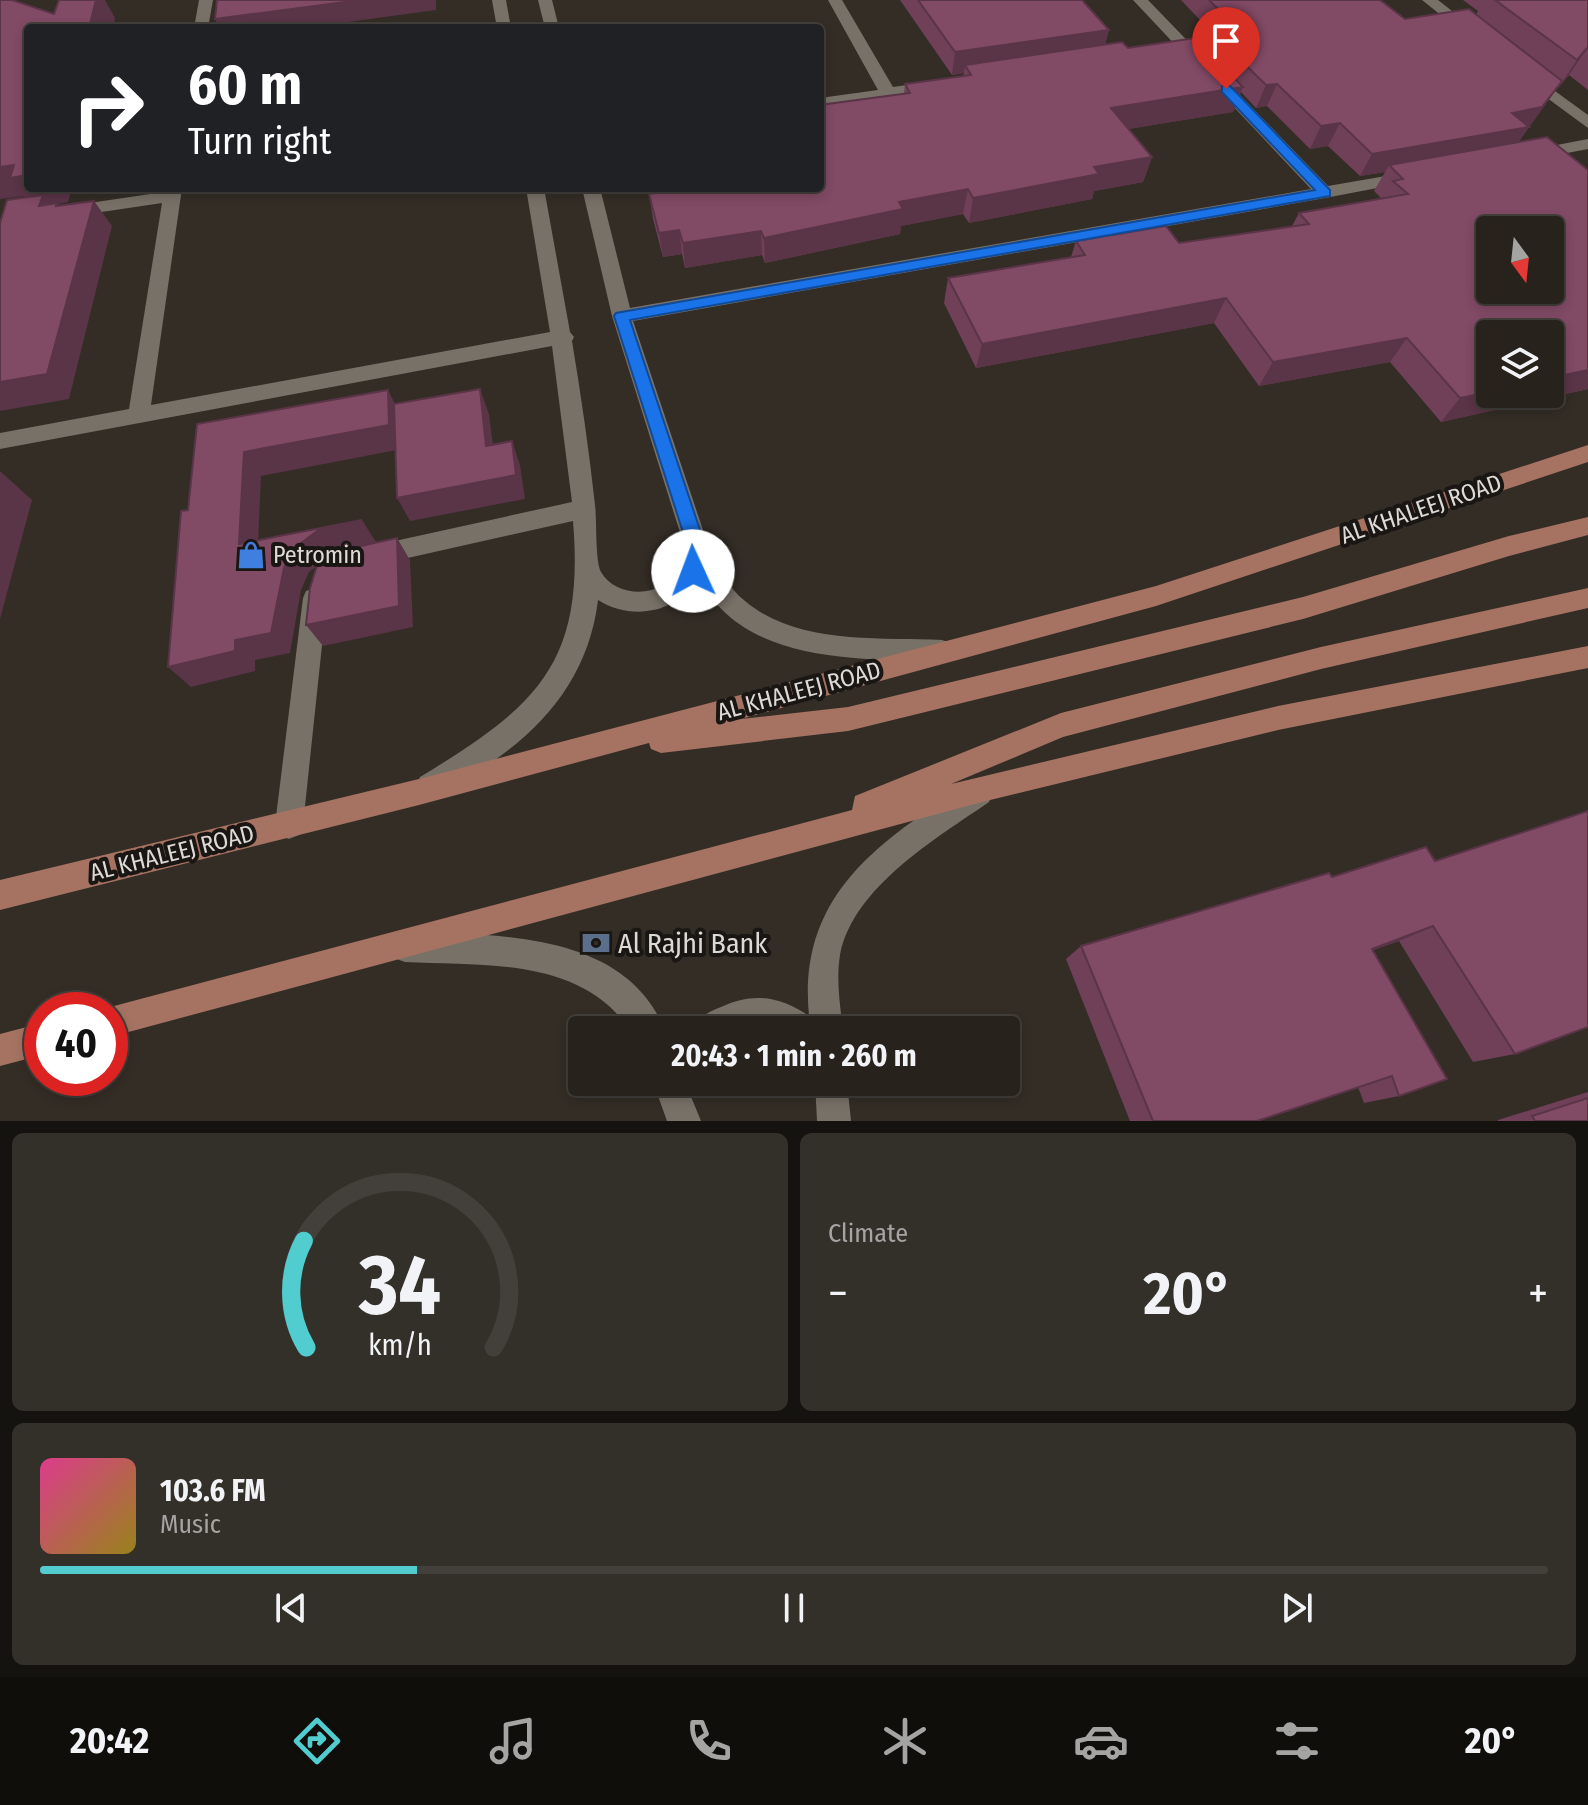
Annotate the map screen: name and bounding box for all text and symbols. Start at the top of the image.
pin [1192,7,1260,89]
icon: arrive [1204,19,1248,63]
text: 60 m [188,52,302,119]
icon: right [56,56,160,160]
text: Turn right [188,120,331,164]
north arrow [1476,216,1564,304]
map controls [1476,216,1564,408]
button: layers [1476,320,1564,408]
street label: AL KHALEEJ ROAD [1337,468,1505,550]
position arrow [651,529,735,613]
shop icon: Petromin [236,540,266,570]
place label: Petromin [273,541,362,569]
street label: AL KHALEEJ ROAD [714,656,884,726]
street label: AL KHALEEJ ROAD [87,819,257,887]
place label: Al Rajhi Bank [618,927,768,960]
bank icon: Al Rajhi Bank [581,928,611,958]
speed limit sign: 40 [24,992,128,1096]
text: 20:43 · 1 min · 260 m [671,1038,917,1074]
text: Climate [828,1218,908,1249]
text: 34 [358,1236,441,1336]
text: 20° [1144,1258,1232,1330]
text: − [828,1267,848,1320]
text: + [1528,1267,1548,1320]
text: km/h [368,1328,432,1363]
text: 103.6 FM [160,1473,266,1509]
text: Music [160,1509,221,1540]
icon: previous [269,1586,313,1630]
icon: pause [772,1586,816,1630]
icon: next [1275,1586,1319,1630]
icon: directions [289,1713,345,1769]
icon: music [485,1713,541,1769]
icon: phone [681,1713,737,1769]
icon: climate [877,1713,933,1769]
icon: car [1073,1713,1129,1769]
icon: filters [1269,1713,1325,1769]
text: 20:42 [70,1719,149,1763]
text: 20° [1465,1719,1518,1763]

